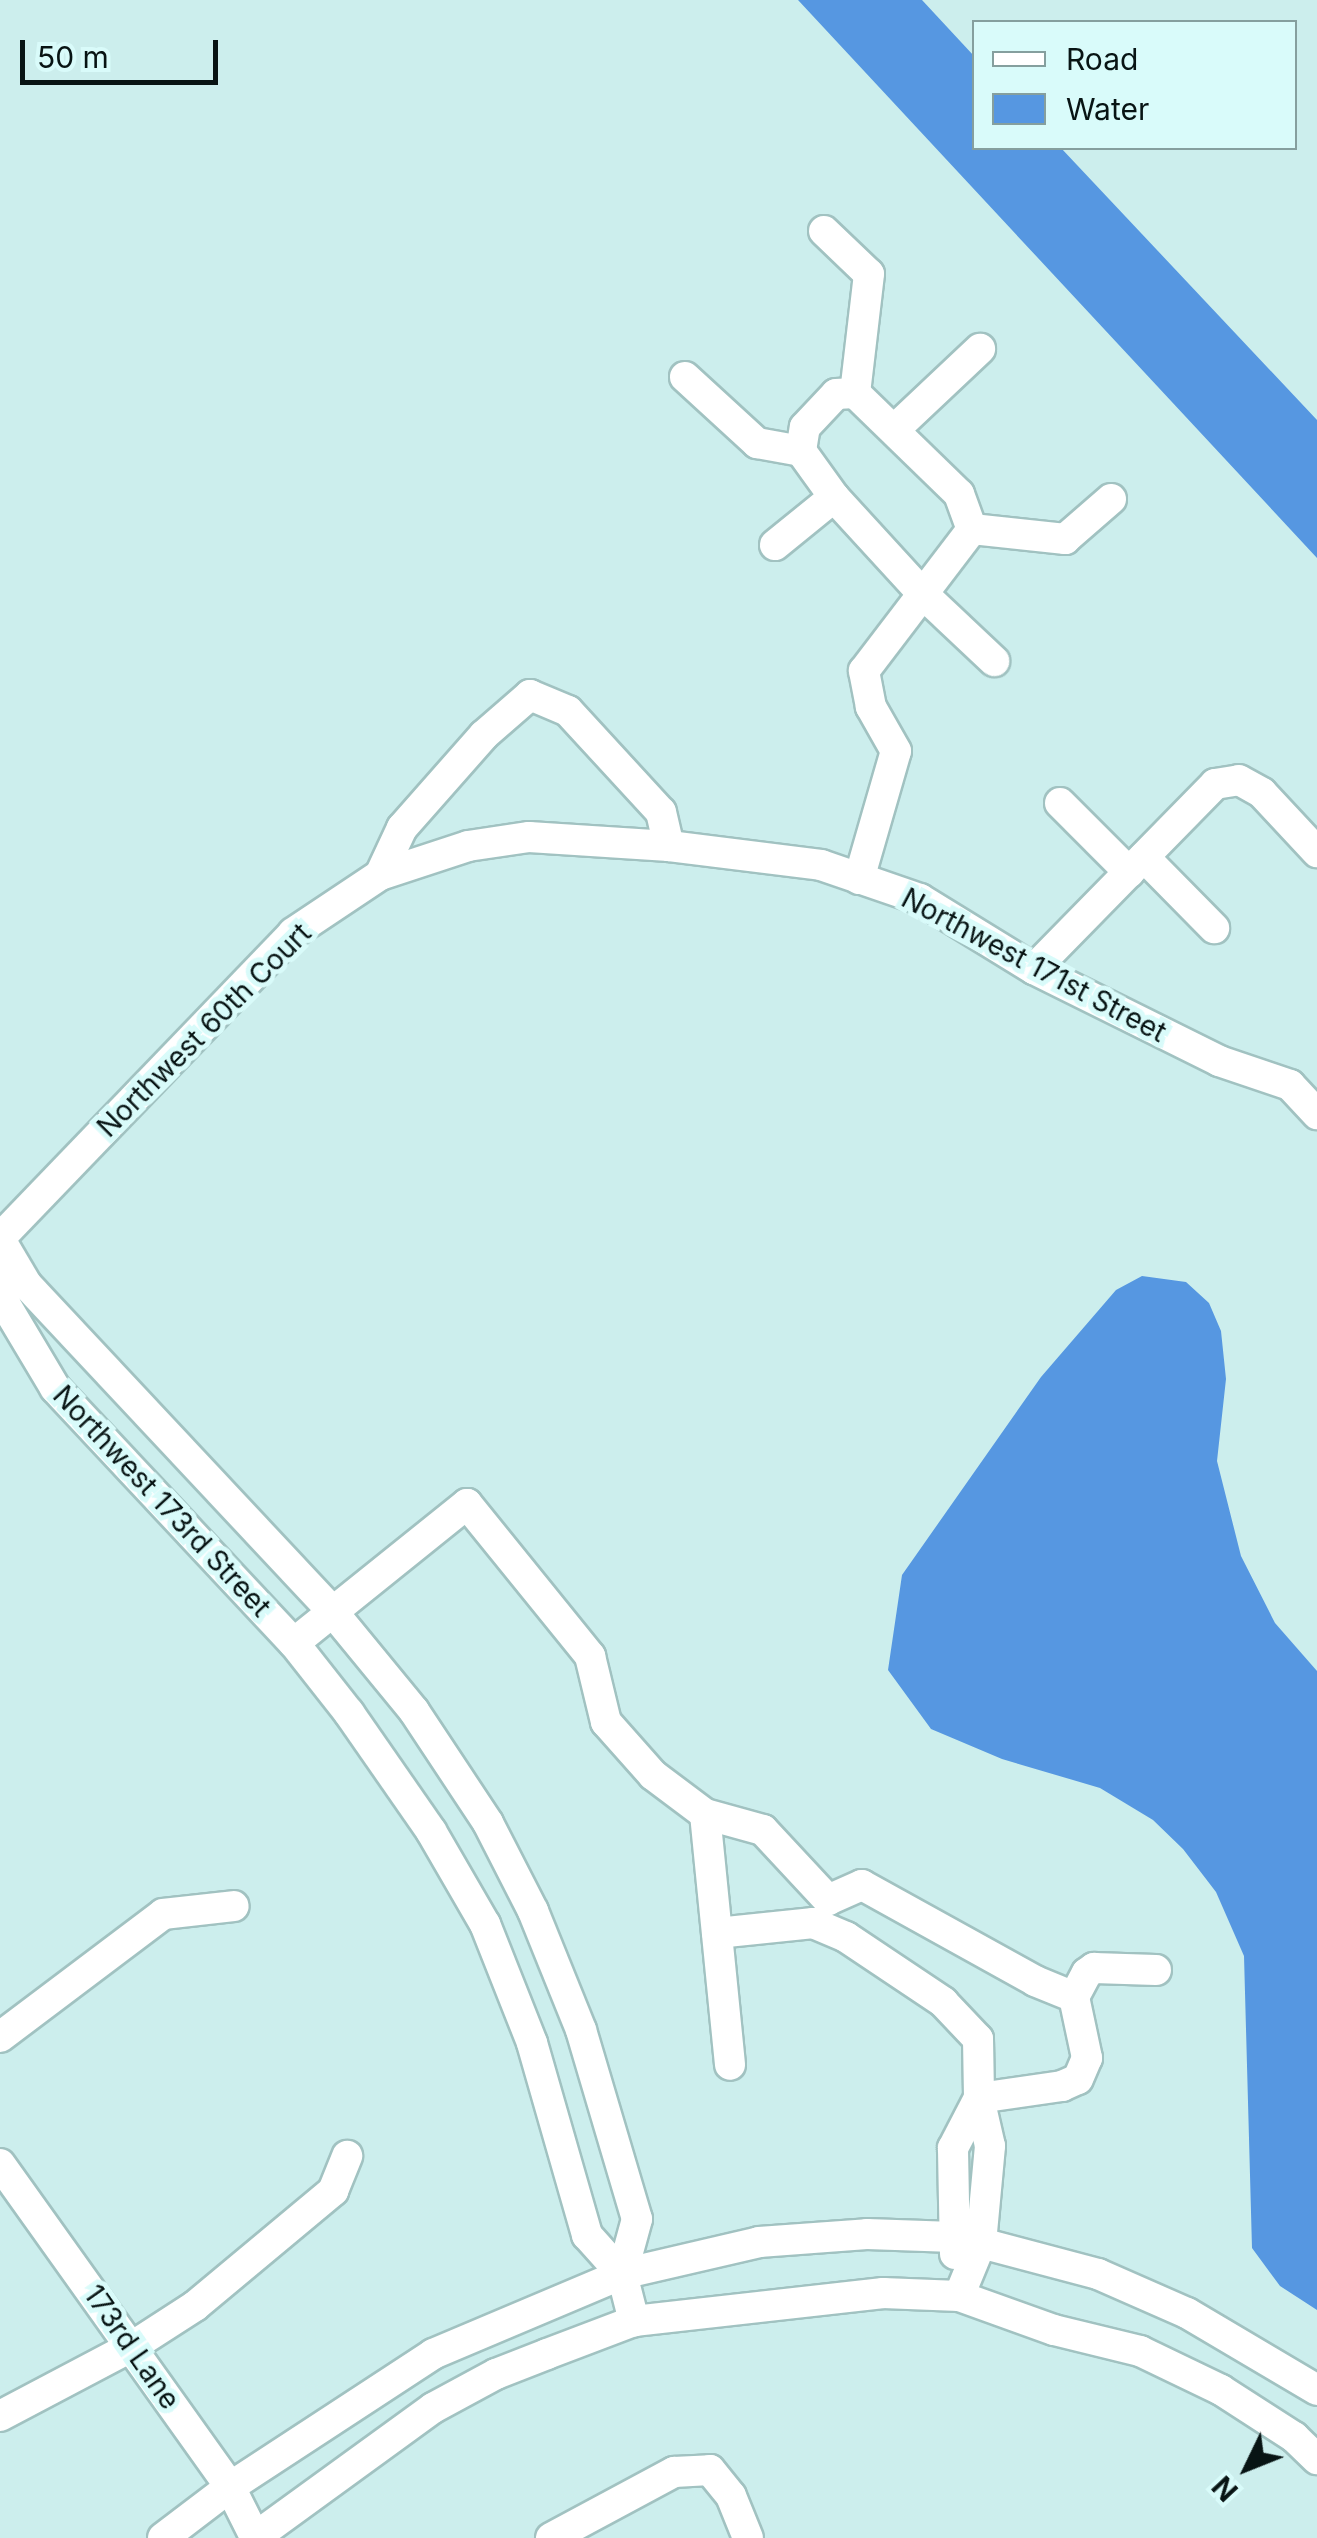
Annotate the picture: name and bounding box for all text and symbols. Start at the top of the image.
scale bar [25,20,222,82]
legend [972,20,1297,150]
text: 50 m [37,39,109,75]
text: Road [1066,41,1138,77]
text: Water [1066,91,1149,127]
street label: Northwest 171st Street [896,881,1172,1049]
street label: Northwest 60th Court [90,916,318,1144]
street label: Northwest 173rd Street [46,1379,278,1623]
street label: 173rd Lane [77,2279,187,2415]
north arrow [1197,2418,1297,2518]
text: N [1205,2469,1245,2508]

